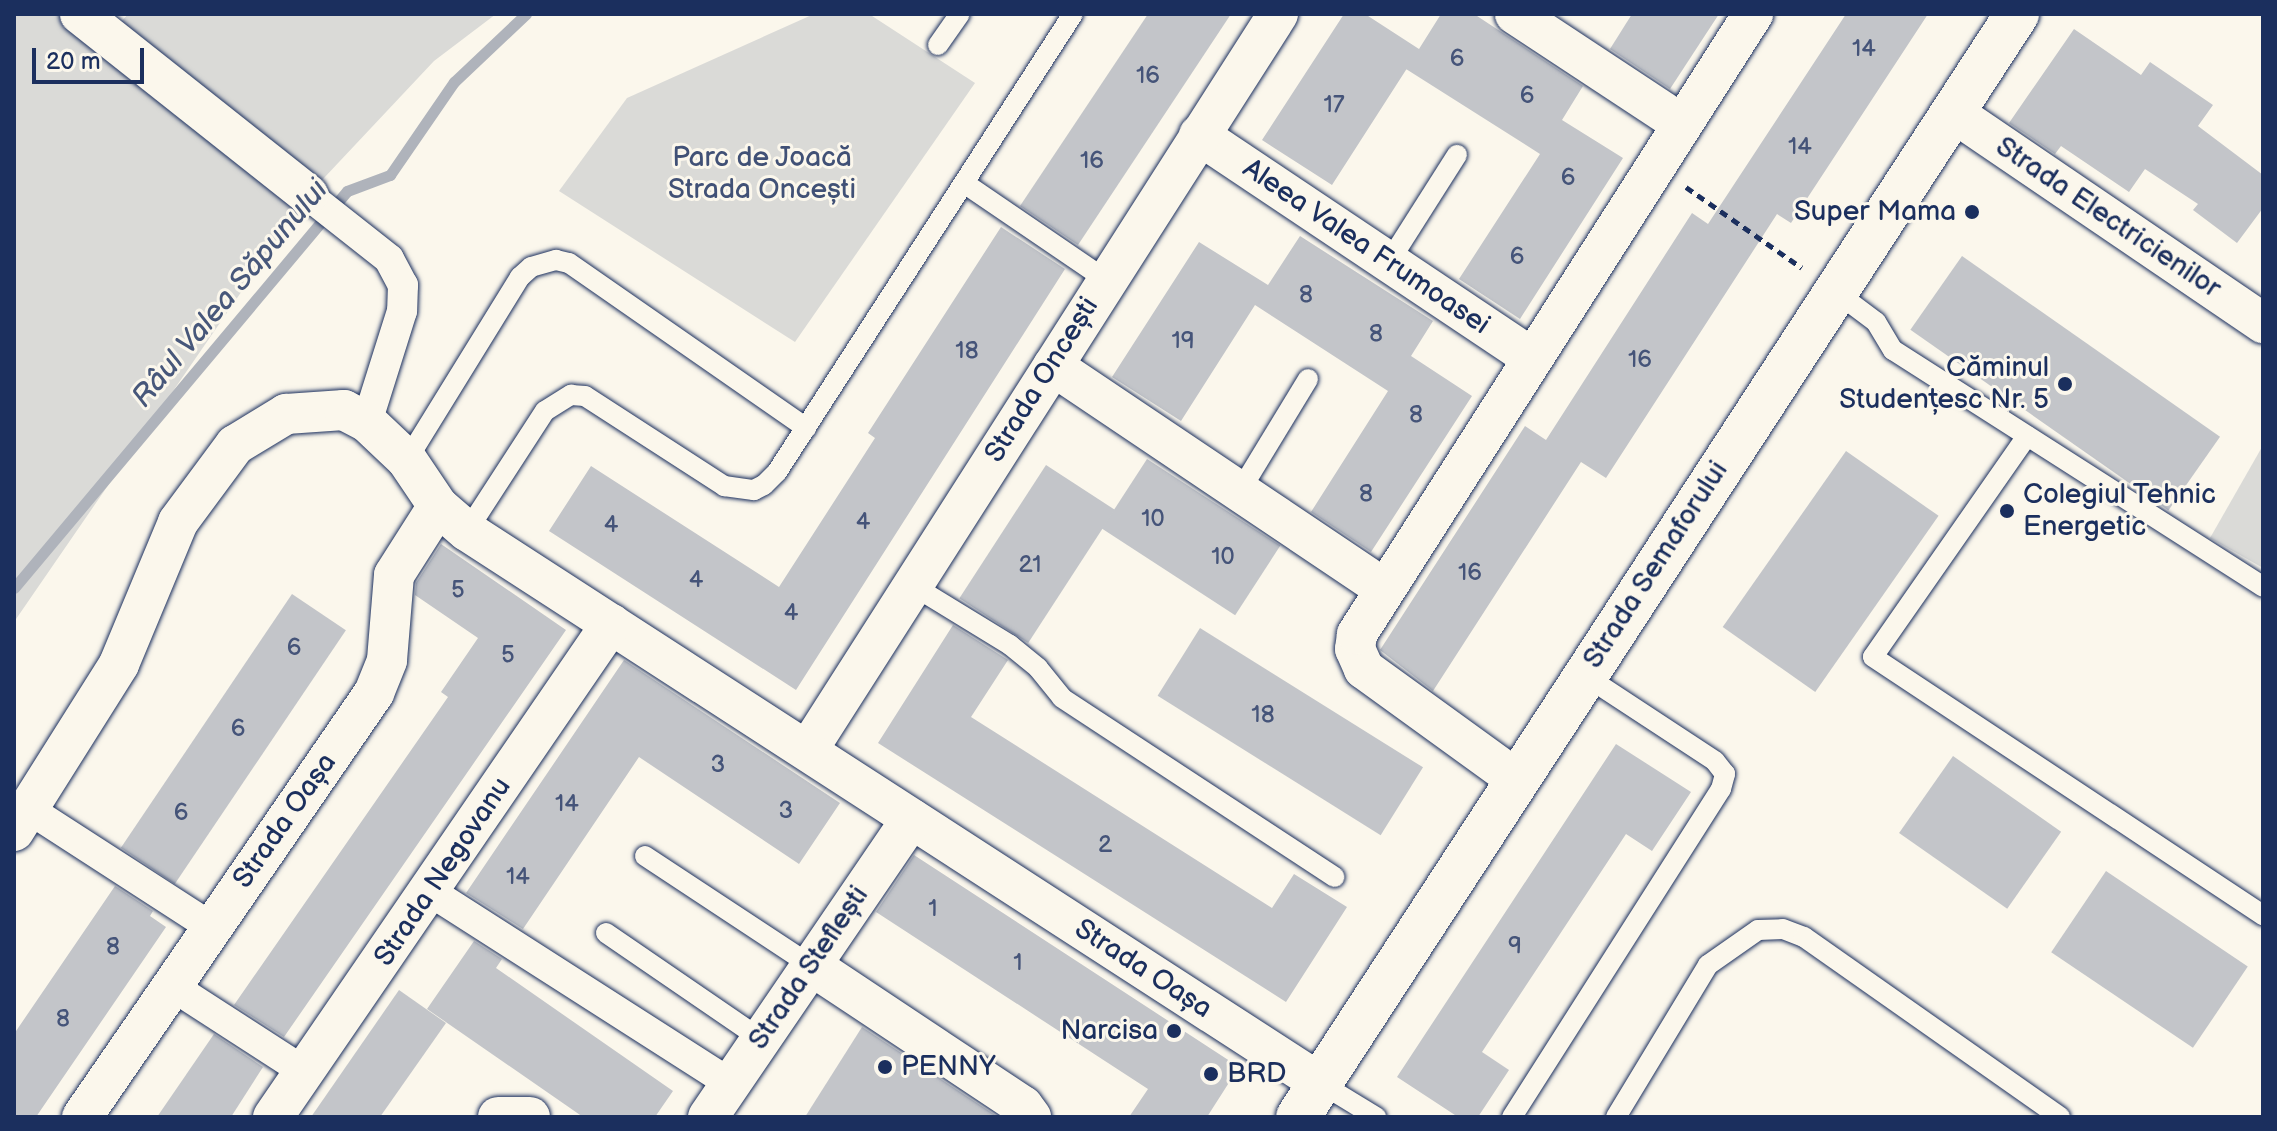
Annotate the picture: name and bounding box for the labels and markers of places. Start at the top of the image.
place label: Super Mama [1794,195,1956,229]
marker: Super Mama [1963,203,1981,221]
place label: Căminul Studențesc Nr. 5 [1839,351,2049,417]
marker: Căminul Studențesc Nr. 5 [2056,375,2074,393]
place label: Colegiul Tehnic Energetic [2023,478,2217,544]
marker: Colegiul Tehnic Energetic [1998,502,2016,520]
place label: Narcisa [1060,1014,1158,1048]
marker: Narcisa [1165,1022,1183,1040]
place label: PENNY [901,1050,996,1084]
place label: BRD [1227,1057,1286,1091]
marker: PENNY [876,1058,894,1076]
marker: BRD [1202,1065,1220,1083]

